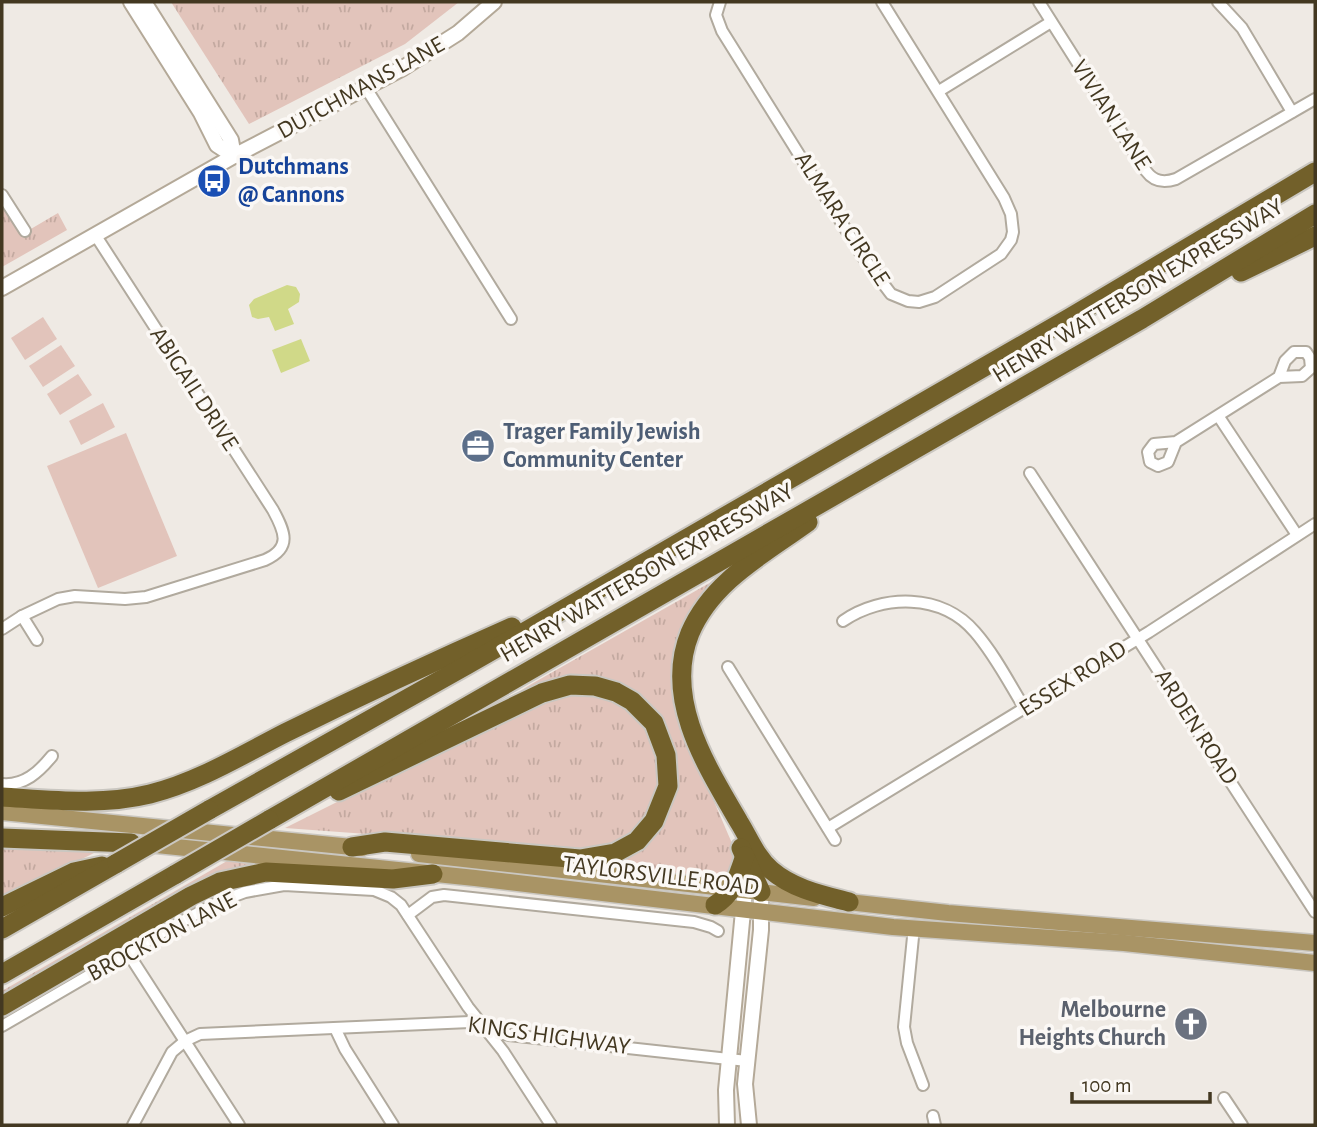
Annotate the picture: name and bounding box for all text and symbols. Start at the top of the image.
street label: DUTCHMANS LANE [274,32,449,144]
street label: VIVIAN LANE [1067,56,1155,175]
street label: ALMARA CIRCLE [790,148,894,290]
place label: Dutchmans @ Cannons [238,155,349,207]
bus stop icon: Dutchmans @ Cannons [195,162,233,200]
street label: HENRY WATTERSON EXPRESSWAY [988,194,1288,387]
street label: ABIGAIL DRIVE [145,323,243,455]
place label: Trager Family Jewish Community Center [503,420,701,472]
office icon: Trager Family Jewish Community Center [459,427,497,465]
street label: HENRY WATTERSON EXPRESSWAY [496,479,798,667]
street label: ESSEX ROAD [1015,637,1131,721]
street label: ARDEN ROAD [1150,665,1242,789]
street label: TAYLORSVILLE ROAD [561,852,761,900]
street label: BROCKTON LANE [84,888,241,986]
place label: Melbourne Heights Church [1018,998,1166,1050]
church icon: Melbourne Heights Church [1172,1005,1210,1043]
street label: KINGS HIGHWAY [466,1013,632,1059]
scale bar [1072,1060,1210,1104]
text: 100 m [1082,1075,1132,1096]

